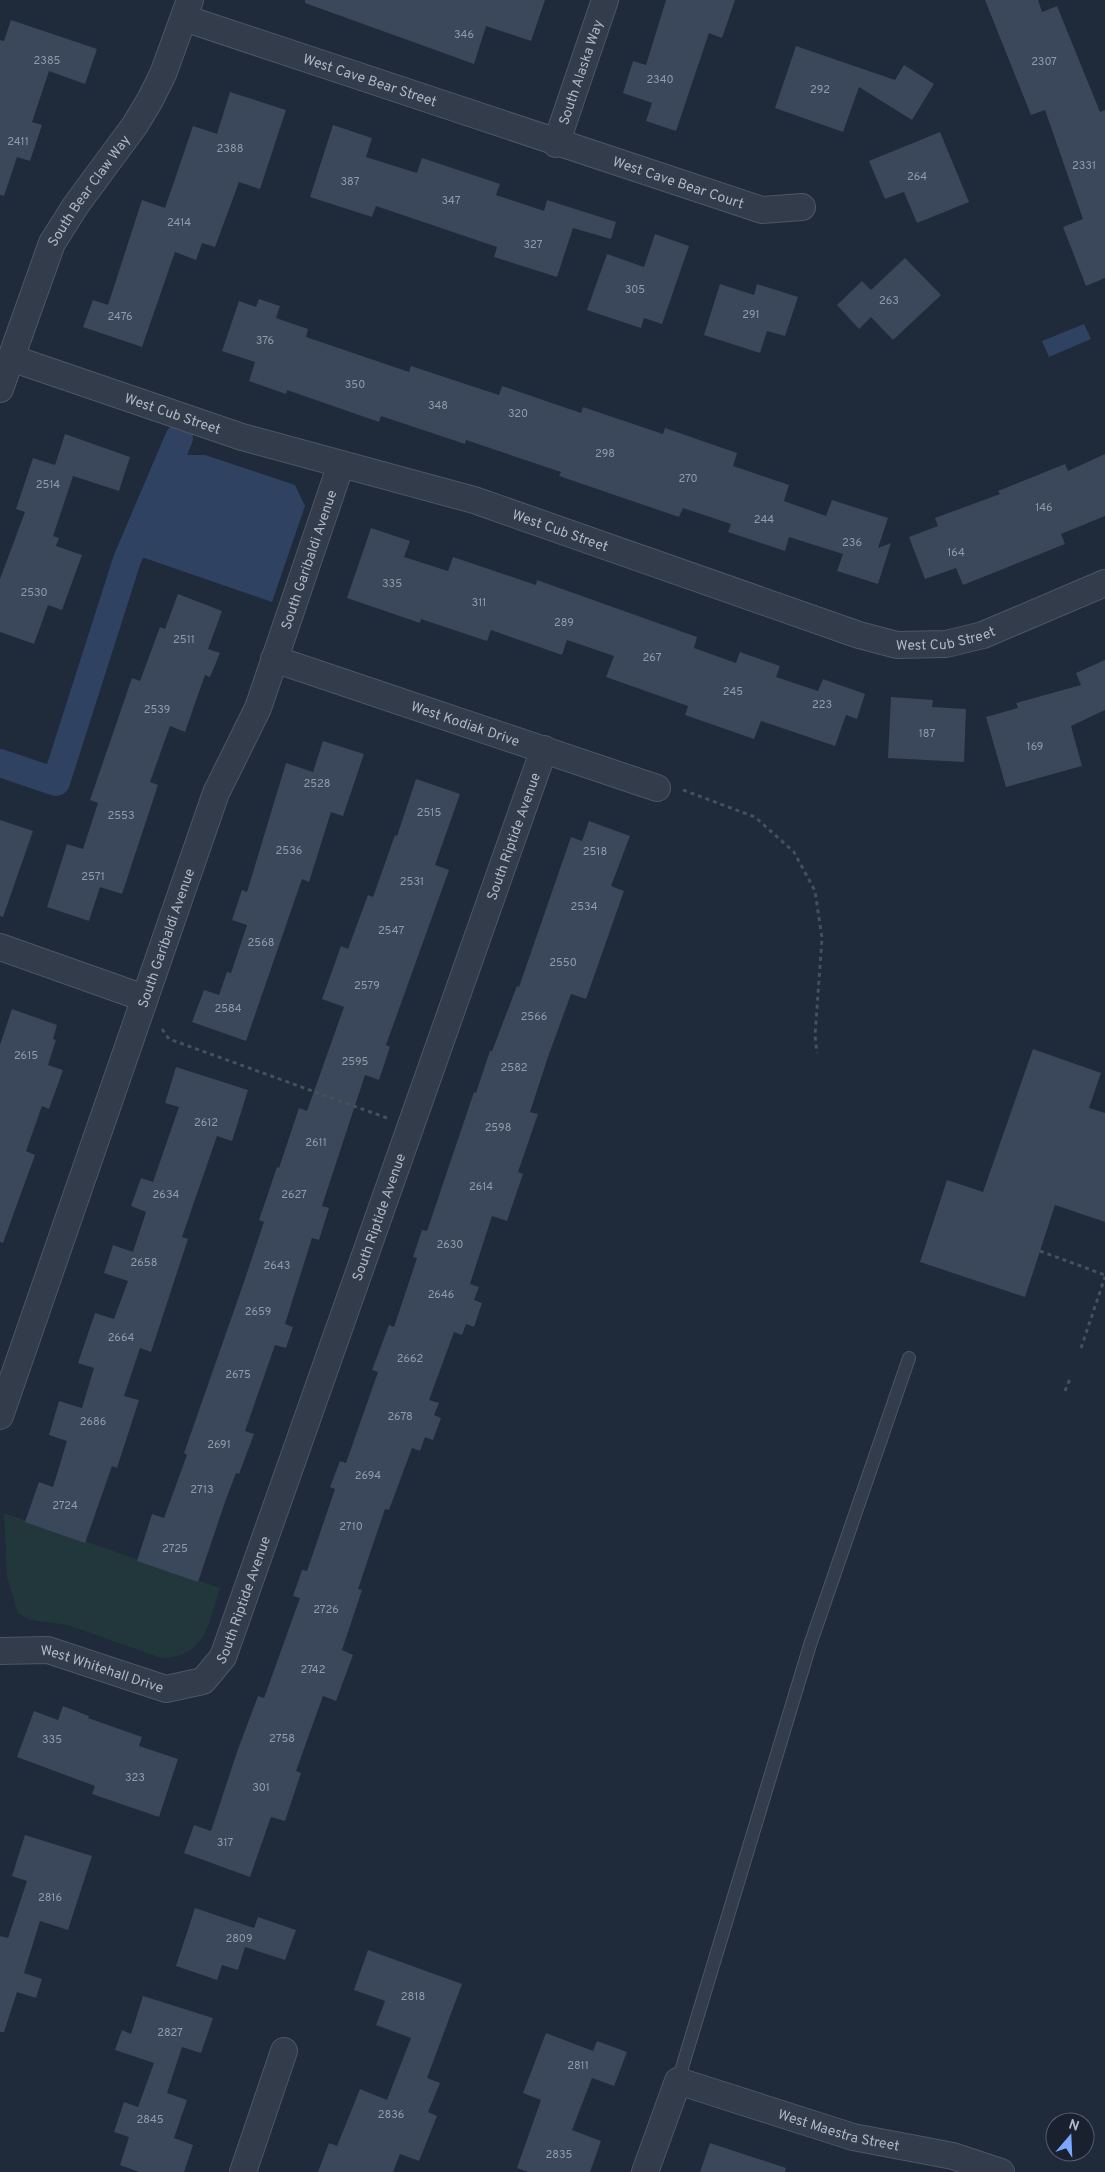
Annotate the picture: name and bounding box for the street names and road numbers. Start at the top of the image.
street label: South Alaska Way [556,18,608,127]
street label: West Cave Bear Street [300,51,439,111]
street label: South Bear Claw Way [45,132,135,250]
street label: West Cave Bear Court [610,154,746,213]
street label: West Cub Street [122,390,223,439]
street label: South Garibaldi Avenue [278,488,342,632]
street label: West Cub Street [510,507,610,556]
street label: West Cub Street [896,624,998,655]
street label: West Kodiak Drive [408,699,522,751]
street label: South Riptide Avenue [484,771,545,903]
street label: South Garibaldi Avenue [135,866,199,1010]
street label: South Riptide Avenue [350,1151,410,1284]
street label: South Riptide Avenue [213,1534,275,1668]
street label: West Whitehall Drive [40,1643,165,1698]
street label: West Maestra Street [775,2106,901,2156]

